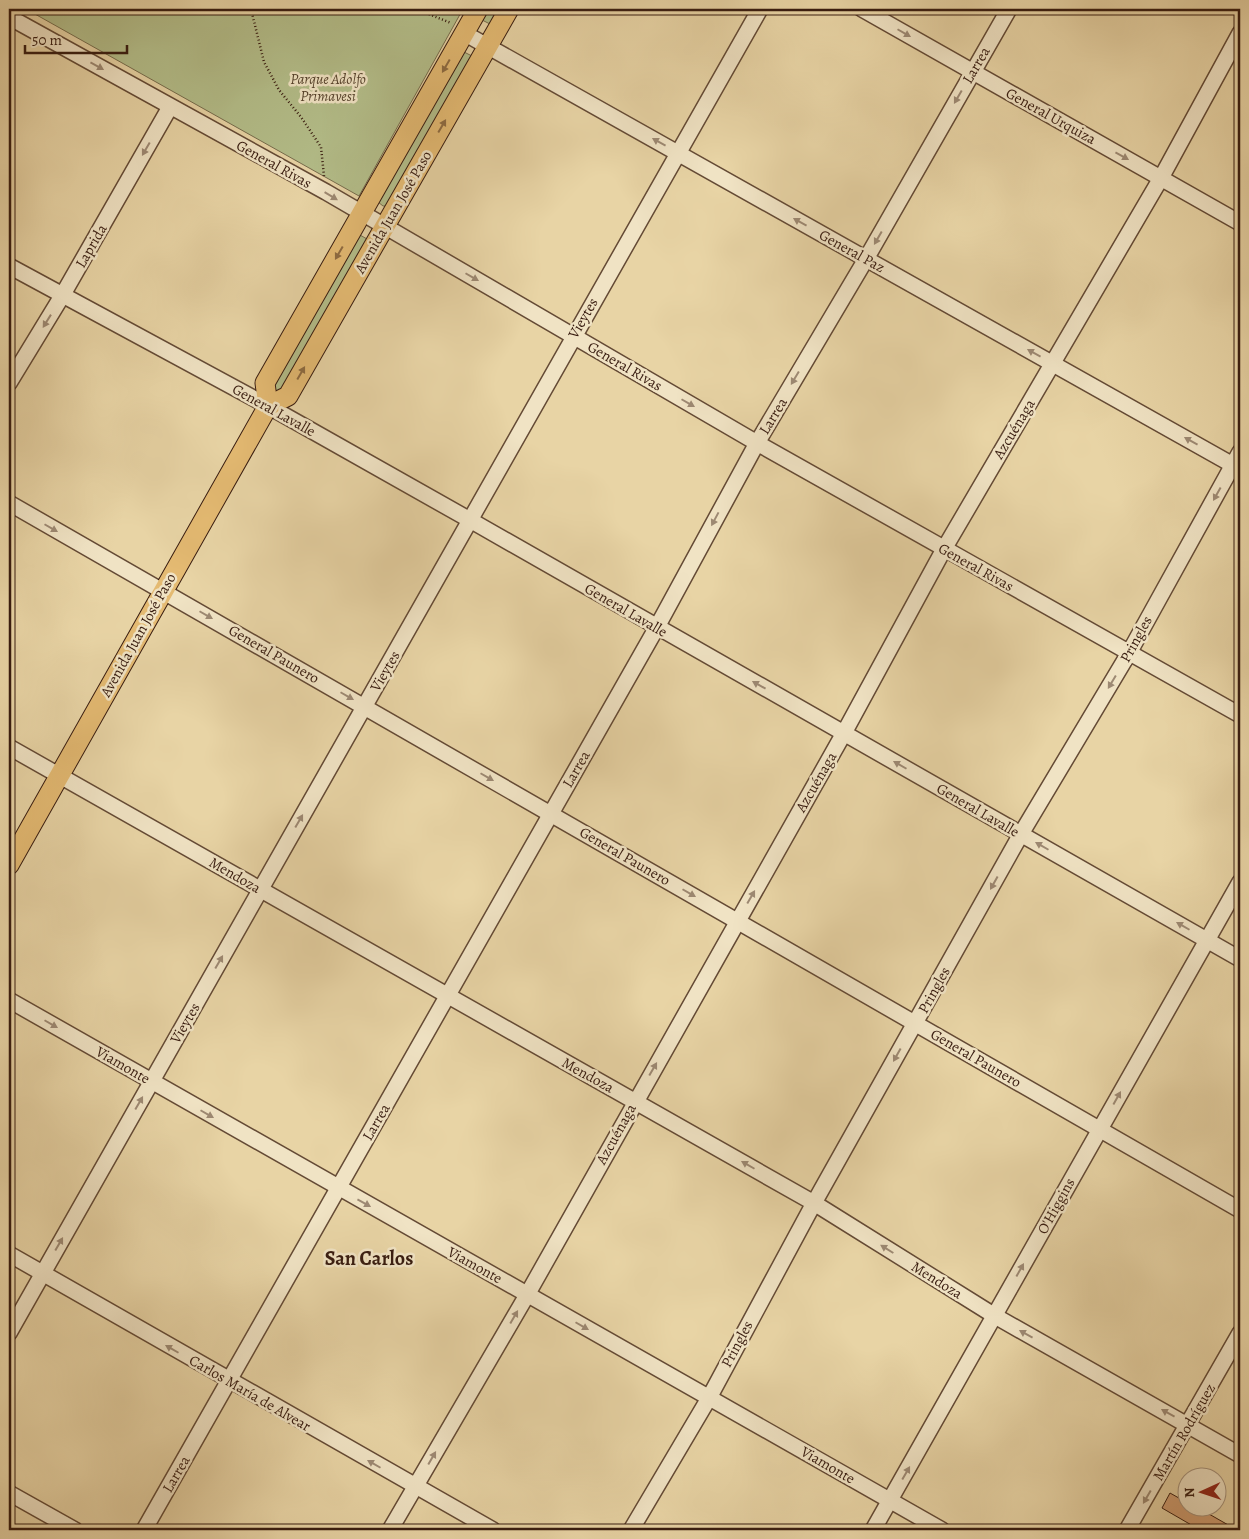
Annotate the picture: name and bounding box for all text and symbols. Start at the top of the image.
scale bar [25,22,128,54]
one-way arrow [897,29,911,37]
text: 50 m [32,30,62,50]
street label: Larrea [957,43,995,87]
one-way arrow [441,60,450,73]
one-way arrow [90,62,104,70]
park label: Parque Adolfo Primavesi [290,69,366,106]
street label: General Urquiza [1002,83,1100,149]
one-way arrow [954,90,963,103]
one-way arrow [438,119,447,132]
street label: General Rivas [233,135,315,193]
one-way arrow [652,138,665,147]
one-way arrow [141,143,150,156]
street label: Avenida Juan José Paso [349,147,436,278]
one-way arrow [1114,152,1129,160]
one-way arrow [325,191,338,200]
one-way arrow [793,218,808,226]
street label: Laprida [70,220,112,272]
street label: General Paz [815,225,889,277]
one-way arrow [874,231,882,245]
one-way arrow [335,246,343,260]
one-way arrow [464,273,479,281]
street label: Vieytes [563,294,603,343]
one-way arrow [43,314,52,327]
street label: General Rivas [584,337,666,395]
one-way arrow [1026,349,1041,357]
one-way arrow [297,366,306,380]
one-way arrow [791,371,800,384]
street label: General Lavalle [229,379,319,441]
street label: Larrea [754,394,792,438]
street label: Azcuénaga [988,395,1040,463]
one-way arrow [681,398,694,407]
one-way arrow [1183,437,1198,445]
one-way arrow [1212,488,1221,501]
one-way arrow [711,513,720,526]
one-way arrow [45,523,58,532]
street label: General Rivas [935,538,1017,596]
street label: Avenida Juan José Paso [95,569,180,701]
street label: General Lavalle [581,578,671,642]
one-way arrow [199,611,212,620]
street label: Pringles [1115,612,1157,666]
street label: General Paunero [225,620,323,688]
street label: Vieytes [365,647,405,696]
one-way arrow [1107,676,1116,689]
one-way arrow [752,681,766,689]
one-way arrow [340,692,353,701]
street label: Larrea [557,747,595,791]
street label: Azcuénaga [790,748,841,817]
one-way arrow [893,761,908,769]
one-way arrow [481,773,494,782]
street label: General Lavalle [933,778,1023,842]
one-way arrow [295,814,304,827]
street label: General Paunero [576,822,674,890]
one-way arrow [1035,841,1048,850]
street label: Mendoza [205,852,265,898]
one-way arrow [990,875,998,890]
one-way arrow [682,889,696,898]
one-way arrow [746,890,755,904]
one-way arrow [1176,922,1189,931]
one-way arrow [215,955,224,968]
street label: Pringles [913,963,955,1017]
street label: Vieytes [165,999,205,1048]
one-way arrow [45,1020,58,1029]
street label: General Paunero [927,1024,1025,1092]
street label: Viamonte [91,1041,154,1089]
one-way arrow [893,1048,902,1061]
street label: Mendoza [558,1052,618,1098]
one-way arrow [649,1061,657,1076]
one-way arrow [1113,1091,1121,1105]
one-way arrow [135,1096,143,1111]
street label: Larrea [357,1100,395,1144]
street label: Azcuénaga [591,1100,641,1169]
one-way arrow [201,1109,214,1118]
one-way arrow [741,1161,755,1170]
street label: O'Higgins [1032,1174,1080,1238]
one-way arrow [356,1199,371,1207]
one-way arrow [54,1238,63,1251]
street label: Viamonte [443,1241,506,1288]
one-way arrow [881,1244,894,1253]
district label: San Carlos [325,1245,413,1272]
street label: Mendoza [908,1256,966,1304]
one-way arrow [1016,1264,1025,1277]
one-way arrow [509,1311,518,1324]
street label: Pringles [716,1317,758,1371]
one-way arrow [575,1321,588,1330]
one-way arrow [1018,1330,1033,1338]
one-way arrow [166,1344,179,1353]
street label: Carlos María de Alvear [185,1350,315,1436]
street label: Martín Rodríguez [1148,1380,1220,1484]
one-way arrow [1160,1409,1175,1417]
street label: Viamonte [796,1441,859,1489]
one-way arrow [427,1451,436,1464]
street label: Larrea [157,1452,195,1496]
one-way arrow [367,1460,382,1468]
one-way arrow [902,1465,910,1480]
north arrow [1176,1466,1226,1516]
text: N [1180,1487,1199,1498]
one-way arrow [1142,1490,1151,1503]

